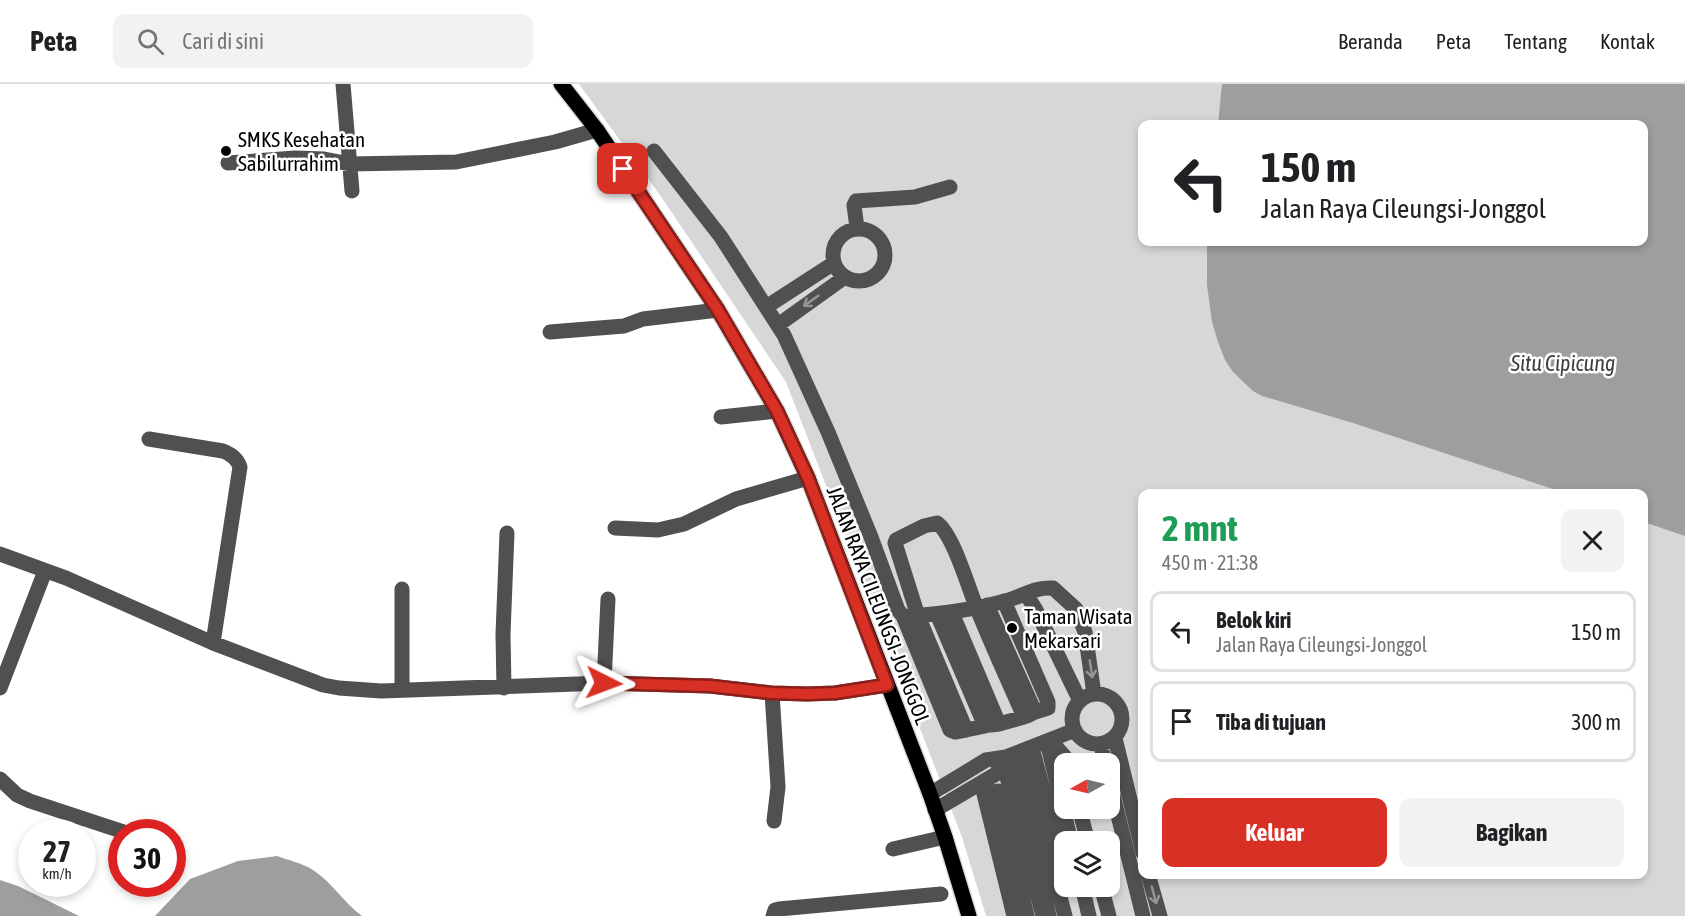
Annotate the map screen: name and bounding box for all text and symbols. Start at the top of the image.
search box [113,14,533,68]
text: Peta [30,25,77,57]
icon: search [134,25,167,58]
text: Cari di sini [182,28,264,54]
text: Beranda [1338,29,1403,53]
text: Peta [1436,29,1471,53]
text: Tentang [1504,29,1567,53]
text: Kontak [1600,29,1655,53]
place label: SMKS Kesehatan Sabilurrahim [238,127,365,175]
pin [597,143,648,194]
text: 150 m [1261,143,1356,191]
marker: SMKS Kesehatan Sabilurrahim [219,144,233,158]
icon: left [1162,144,1240,222]
icon: arrive [606,152,639,185]
text: Jalan Raya Cileungsi-Jonggol [1261,193,1546,224]
one-way arrow [804,295,820,307]
water label: Situ Cipicung [1510,350,1615,376]
street label: JALAN RAYA CILEUNGSI-JONGGOL [822,483,936,727]
text: 2 mnt [1162,507,1238,549]
button: close [1561,509,1624,572]
text: 450 m · 21:38 [1162,551,1258,574]
place label: Taman Wisata Mekarsari [1024,604,1133,652]
text: Belok kiri [1216,607,1291,633]
icon: left [1165,615,1198,648]
text: 150 m [1571,619,1621,645]
marker: Taman Wisata Mekarsari [1005,621,1019,635]
text: Jalan Raya Cileungsi-Jonggol [1216,633,1427,656]
position arrow [572,651,636,715]
one-way arrow [1085,658,1096,678]
icon: arrive [1165,705,1198,738]
text: Tiba di tujuan [1216,709,1326,735]
text: 300 m [1571,709,1621,735]
north arrow [1054,753,1120,819]
map controls [1054,753,1120,897]
button: Keluar [1162,798,1387,867]
button: Bagikan [1399,798,1624,867]
speed limit sign: 30 [108,819,186,897]
button: layers [1054,831,1120,897]
text: 27 [43,834,71,868]
text: km/h [42,865,72,882]
one-way arrow [1149,885,1160,904]

